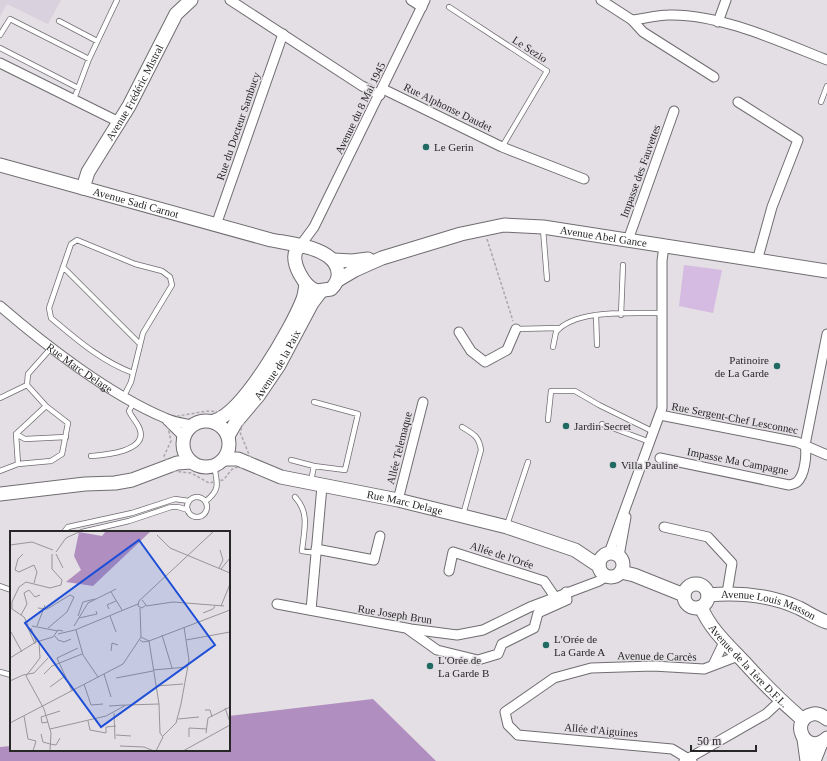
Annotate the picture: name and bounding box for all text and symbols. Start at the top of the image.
street label: Le Sezio [510,33,550,65]
street label: Avenue Frédéric Mistral [103,42,165,142]
street label: Avenue du 8 Mai 1945 [333,60,388,156]
street label: Rue du Docteur Sambucy [214,70,262,182]
street label: Rue Alphonse Daudet [402,80,494,134]
street label: Impasse des Fauvettes [618,123,662,219]
place label: Le Gerin [434,141,474,153]
marker: Le Gerin [421,142,431,152]
street label: Avenue Sadi Carnot [92,185,180,220]
street label: Avenue Abel Gance [559,224,648,249]
street label: Avenue de la Paix [251,327,303,402]
street label: Rue Marc Delage [44,341,115,395]
place label: Patinoire de La Garde [715,354,769,379]
marker: Patinoire de La Garde [772,361,782,371]
street label: Rue Sergent-Chef Lesconnec [671,400,799,436]
street label: Allée Telemaque [384,410,414,486]
place label: Jardin Secret [574,420,631,432]
marker: Jardin Secret [561,421,571,431]
street label: Impasse Ma Campagne [686,445,790,477]
place label: Villa Pauline [621,459,678,471]
marker: Villa Pauline [608,460,618,470]
street label: Rue Marc Delage [366,488,444,517]
inset map [10,531,230,751]
street label: Allée de l'Orée [469,539,535,571]
street label: Avenue Louis Masson [721,588,818,622]
street label: Rue Joseph Brun [357,602,434,626]
street label: Avenue de la 1ère D.F.L. [706,622,791,710]
place label: L'Orée de La Garde A [554,633,605,658]
marker: L'Orée de La Garde A [541,640,551,650]
street label: Avenue de Carcès [617,649,697,663]
place label: L'Orée de La Garde B [438,654,489,679]
marker: L'Orée de La Garde B [425,661,435,671]
street label: Allée d'Aiguines [564,721,638,739]
scale bar [691,727,756,753]
text: 50 m [697,734,722,748]

